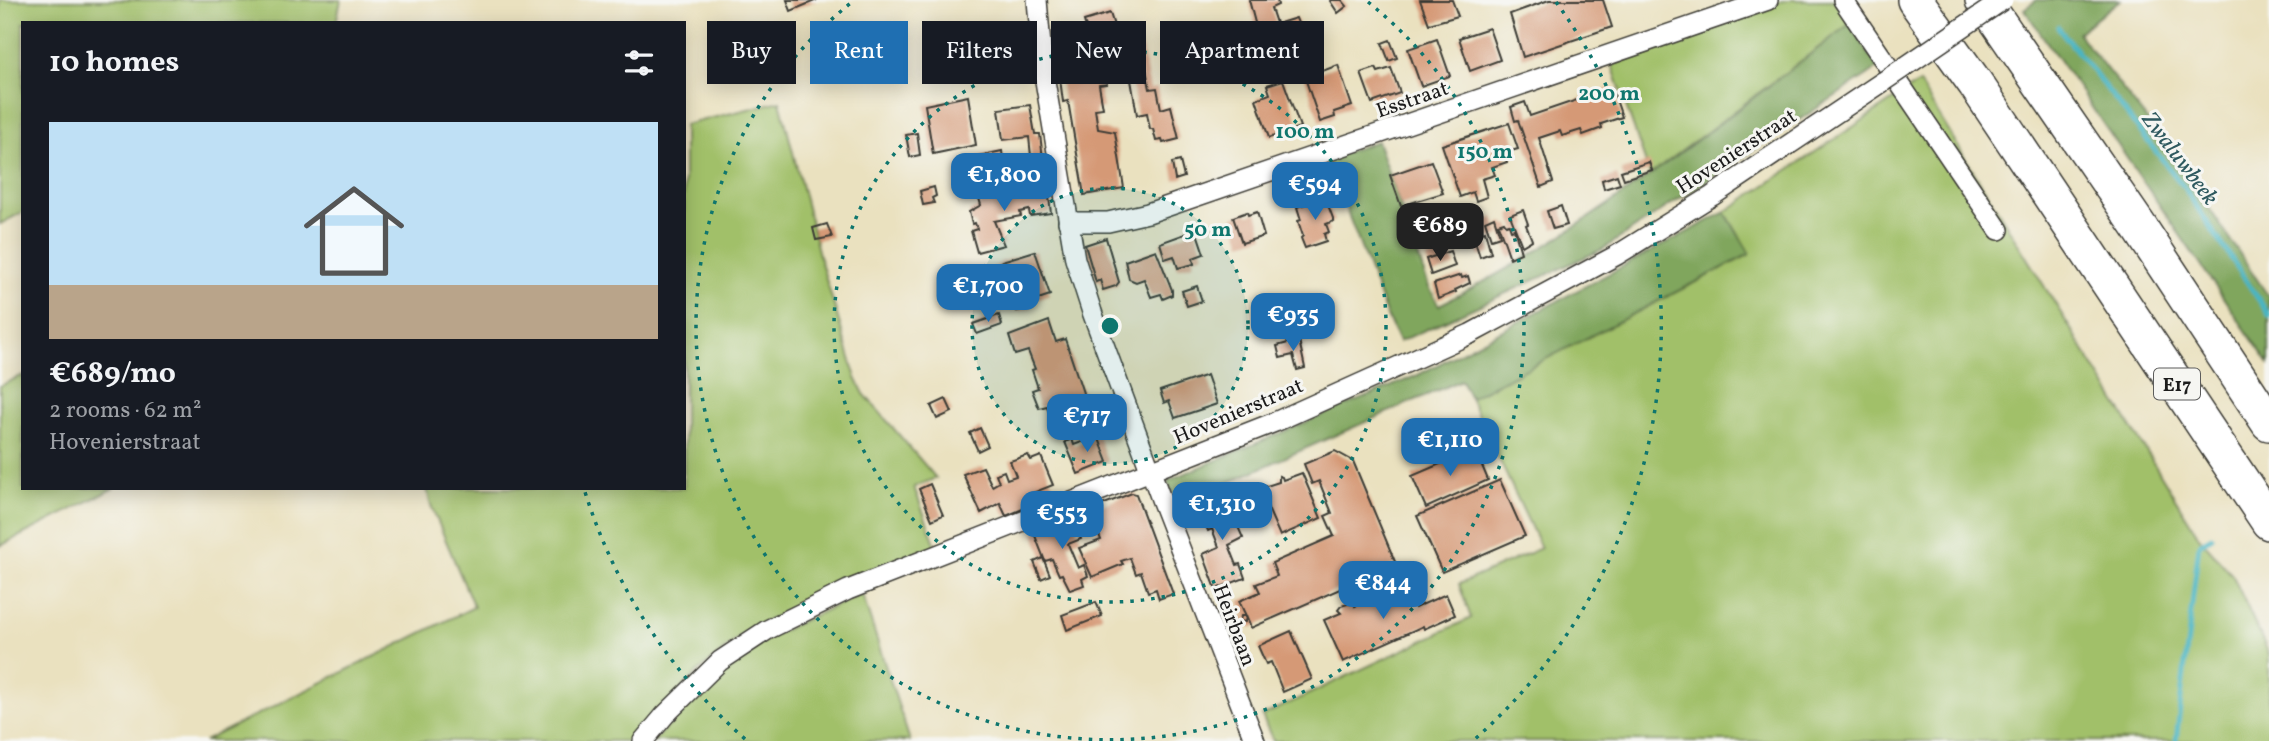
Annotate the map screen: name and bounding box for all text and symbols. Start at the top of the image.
chip: Buy [707,21,796,84]
chip: Rent [810,21,908,84]
chip: Filters [922,21,1037,84]
chip: New [1051,21,1146,84]
chip: Apartment [1160,21,1324,84]
text: 10 homes [49,42,179,84]
icon: filters [620,44,658,82]
street label: Esstraat [1372,75,1453,126]
text: 200 m [1578,80,1640,109]
street label: Hovenierstraat [1671,102,1803,202]
water label: Zwaluwbeek [2133,105,2225,213]
text: 100 m [1275,118,1335,147]
text: 150 m [1457,138,1513,167]
pin: €1,800 [947,154,1061,213]
text: €1,800 [967,160,1041,192]
pin: €594 [1274,162,1356,222]
icon: home [291,168,417,294]
text: €594 [1288,169,1342,201]
pin: €689 [1399,204,1481,263]
text: €689 [1413,210,1467,242]
text: 50 m [1184,216,1232,245]
pin: €1,700 [931,264,1045,324]
text: €1,700 [953,271,1023,303]
pin: €935 [1252,294,1334,353]
text: €935 [1267,300,1319,332]
centre of rings [1098,314,1122,338]
text: €689/mo [49,353,176,395]
road number: E17 [2154,368,2200,400]
street label: Hovenierstraat [1169,372,1308,453]
pin: €717 [1046,394,1128,454]
text: 2 rooms · 62 m² [49,395,201,427]
text: €717 [1063,401,1111,433]
pin: €1,110 [1393,419,1507,478]
text: €1,110 [1417,425,1483,457]
text: Hovenierstraat [49,427,201,459]
pin: €1,310 [1165,482,1279,542]
text: €1,310 [1188,489,1256,521]
pin: €553 [1021,491,1103,551]
text: €553 [1037,498,1087,530]
pin: €844 [1342,562,1424,621]
text: €844 [1355,568,1411,600]
street label: Heirbaan [1205,580,1263,671]

